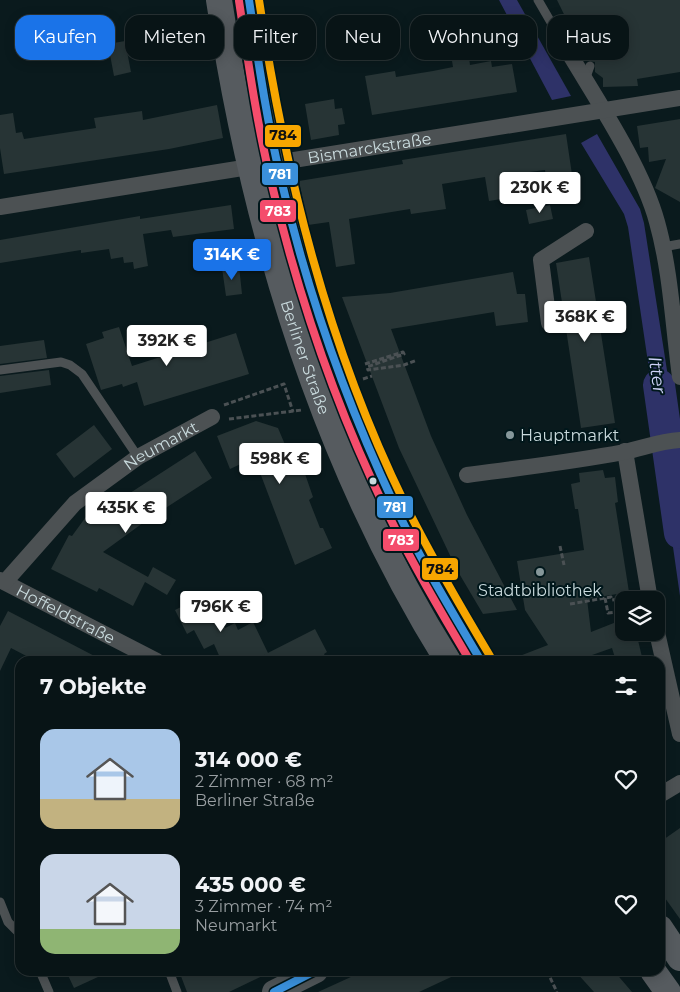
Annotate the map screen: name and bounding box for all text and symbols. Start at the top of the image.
chip: Kaufen [15,15,115,60]
chip: Mieten [125,15,224,60]
chip: Filter [234,15,316,60]
chip: Neu [326,15,400,60]
chip: Wohnung [410,15,537,60]
chip: Haus [547,15,629,60]
line badge: 784 [264,124,302,148]
text: 784 [269,126,297,144]
street label: Bismarckstraße [306,129,432,167]
line badge: 781 [261,162,299,186]
text: 781 [268,165,292,183]
pin: 230K € [499,172,581,214]
text: 230K € [510,178,570,197]
line badge: 783 [259,199,297,223]
text: 783 [265,202,291,220]
pin: 314K € [191,238,273,281]
text: 314K € [204,245,260,264]
street label: Berliner Straße [277,298,334,417]
pin: 368K € [544,300,626,343]
text: 368K € [555,307,615,326]
pin: 392K € [126,324,208,367]
text: 392K € [138,331,196,350]
water label: Itter [643,355,671,396]
street label: Neumarkt [120,417,202,474]
place label: Hauptmarkt [520,426,620,445]
marker: Hauptmarkt [504,429,516,441]
pin: 598K € [239,442,321,485]
text: 598K € [250,449,310,468]
unlabelled marker [368,476,378,486]
pin: 435K € [85,492,167,534]
line badge: 781 [376,495,414,519]
text: 435K € [96,498,156,517]
text: 781 [383,498,407,516]
line badge: 783 [382,528,420,552]
text: 783 [388,531,414,549]
line badge: 784 [421,557,459,581]
text: 784 [426,560,454,578]
marker: Stadtbibliothek [534,566,546,578]
street label: Hoffeldstraße [13,581,118,647]
place label: Stadtbibliothek [478,581,602,600]
pin: 796K € [180,590,262,633]
map controls [615,591,665,641]
button: layers [615,591,665,641]
text: 796K € [191,597,251,616]
icon: filters [612,672,640,700]
text: 7 Objekte [40,674,147,699]
text: 314 000 € [195,747,302,772]
icon: home [80,749,140,809]
icon: heart [612,765,640,793]
text: 2 Zimmer · 68 m² [195,772,333,791]
text: Berliner Straße [195,791,315,810]
text: 435 000 € [195,872,306,897]
icon: home [80,874,140,934]
icon: heart [612,890,640,918]
text: 3 Zimmer · 74 m² [195,897,332,916]
text: Neumarkt [195,916,277,935]

